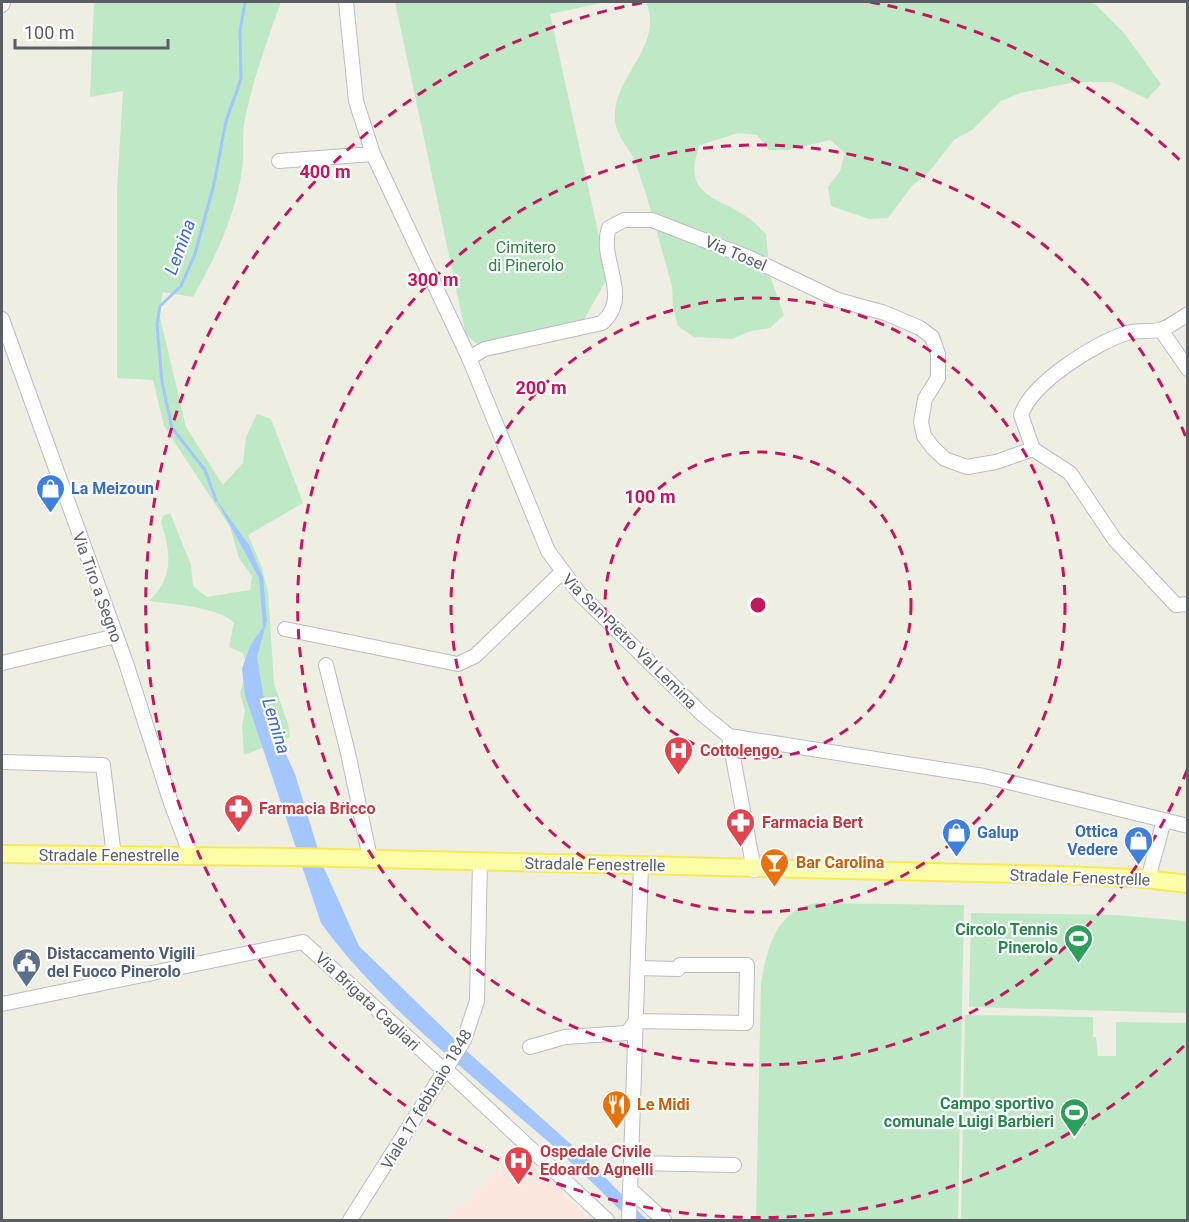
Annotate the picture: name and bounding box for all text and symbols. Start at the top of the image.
scale bar [15,12,168,50]
text: 100 m [24,22,75,43]
text: 400 m [299,161,351,182]
water label: Lemina [160,216,199,277]
street label: Via Tosel [702,232,769,275]
park label: Cimitero di Pinerolo [488,238,564,275]
text: 300 m [407,269,459,290]
text: 200 m [515,377,567,398]
shop icon: La Meizoun [34,472,66,514]
place label: La Meizoun [71,479,154,498]
text: 100 m [624,486,676,507]
street label: Via Tiro a Segno [69,529,126,645]
street label: Via San Pietro Val Lemina [558,570,701,713]
centre of rings [748,595,768,615]
water label: Lemina [258,695,295,756]
hospital icon: Cottolengo [663,734,695,776]
place label: Cottolengo [700,741,779,760]
pharmacy icon: Farmacia Bricco [222,792,254,834]
place label: Farmacia Bricco [259,799,375,818]
pharmacy icon: Farmacia Bert [725,806,757,848]
place label: Farmacia Bert [762,813,864,832]
shop icon: Galup [940,816,972,858]
place label: Ottica Vedere [1067,822,1118,859]
place label: Galup [977,823,1019,842]
shop icon: Ottica Vedere [1123,824,1155,866]
street label: Stradale Fenestrelle [39,846,179,865]
bar icon: Bar Carolina [759,846,791,888]
place label: Bar Carolina [796,853,885,872]
street label: Stradale Fenestrelle [525,854,665,875]
street label: Stradale Fenestrelle [1009,866,1151,889]
place label: Circolo Tennis Pinerolo [955,920,1058,957]
sports icon: Circolo Tennis Pinerolo [1063,922,1095,964]
place label: Distaccamento Vigili del Fuoco Pinerolo [47,944,195,981]
public building icon: Distaccamento Vigili del Fuoco Pinerolo [10,946,42,988]
street label: Via Brigata Cagliari [312,948,424,1055]
street label: Viale 17 febbraio 1848 [377,1026,476,1173]
restaurant icon: Le Midi [600,1088,632,1130]
place label: Campo sportivo comunale Luigi Barbieri [884,1094,1054,1131]
place label: Le Midi [637,1095,690,1114]
sports icon: Campo sportivo comunale Luigi Barbieri [1059,1096,1091,1138]
place label: Ospedale Civile Edoardo Agnelli [540,1142,653,1179]
hospital icon: Ospedale Civile Edoardo Agnelli [503,1144,535,1186]

